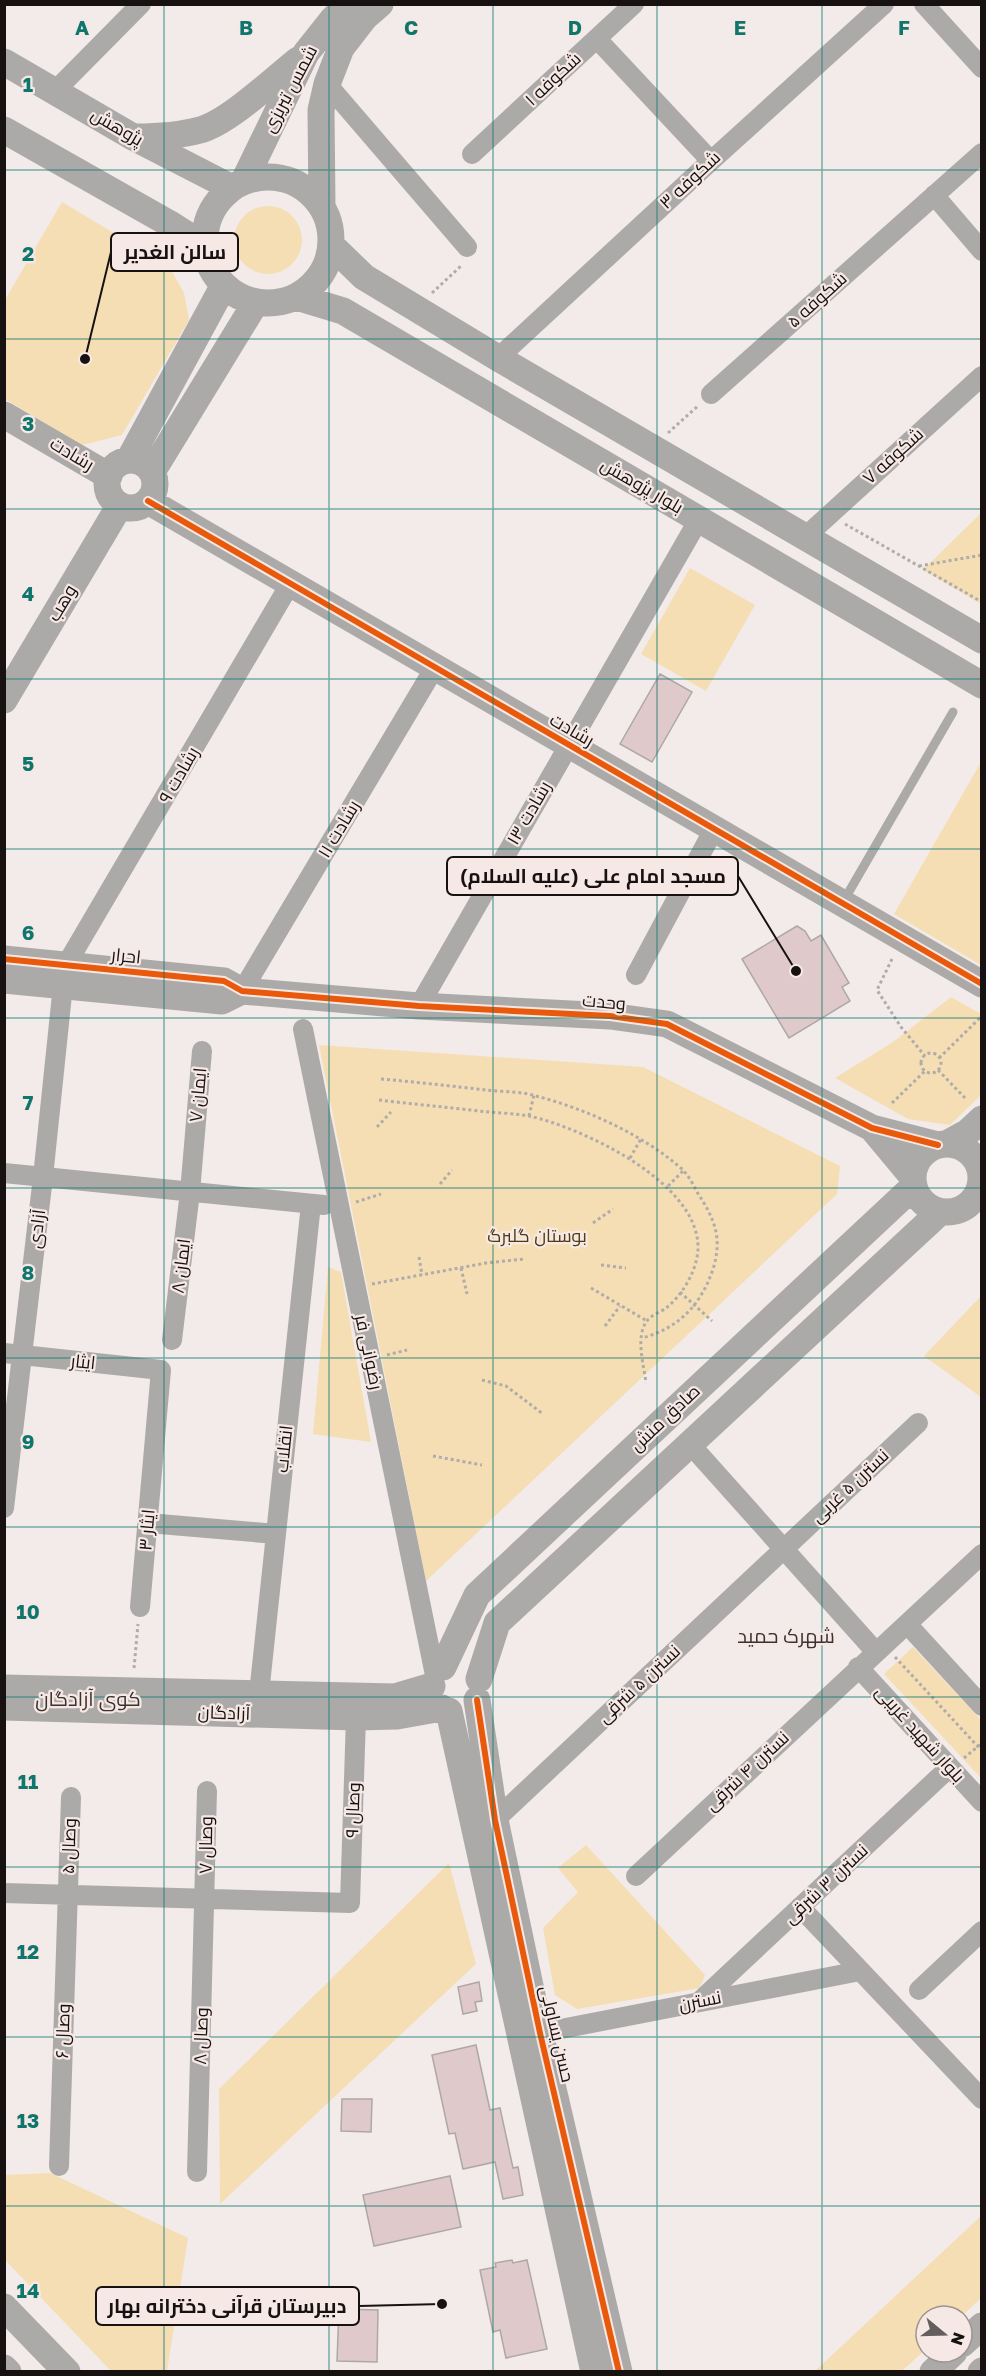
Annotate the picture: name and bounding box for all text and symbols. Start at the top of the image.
text: A [75,15,89,39]
text: B [239,15,253,39]
text: C [404,15,418,39]
text: D [568,15,582,39]
text: E [734,15,746,39]
text: F [898,15,910,39]
street label: شمس تبریزی [257,41,322,136]
street label: شکوفه ۱ [520,47,586,110]
text: 1 [23,72,33,96]
street label: پژوهش [86,102,148,152]
street label: شکوفه ۳ [654,146,725,214]
callout: سالن الغدیر [111,233,238,271]
text: سالن الغدیر [123,239,226,264]
text: 2 [22,241,34,265]
street label: شکوفه ۵ [782,267,851,333]
text: 3 [22,411,34,435]
street label: شکوفه ۷ [857,422,928,489]
street label: رشادت [46,431,99,476]
street label: بلوار پژوهش [596,453,688,519]
street label: وهب [42,580,81,625]
text: 4 [22,581,34,605]
street label: رشادت [546,708,599,751]
street label: رشادت ۹ [153,742,204,807]
text: 5 [22,751,34,775]
street label: رشادت ۱۳ [501,777,556,849]
street label: رشادت ۱۱ [312,796,365,862]
callout: مسجد امام علی (علیه السلام) [447,857,738,895]
text: مسجد امام علی (علیه السلام) [460,863,726,890]
text: 6 [22,920,34,944]
street label: احرار [109,942,142,968]
street label: وحدت [581,988,627,1015]
street label: ایمان ۷ [184,1067,211,1123]
text: 7 [23,1090,34,1114]
street label: آزادی [23,1208,50,1250]
park label: بوستان گلبرگ [487,1224,587,1247]
street label: ایمان ۸ [166,1237,195,1295]
text: 8 [22,1260,34,1284]
street label: رضوانی فر [350,1311,389,1392]
street label: ایثار [68,1349,97,1374]
street label: صادق منش [625,1379,705,1457]
street label: انقلاب [270,1424,296,1474]
text: 9 [22,1429,34,1453]
street label: نسترن ۵ غربی [806,1444,894,1528]
street label: ایثار ۳ [133,1508,160,1552]
text: 10 [16,1599,40,1623]
district label: شهرک حمید [737,1623,835,1649]
street label: نسترن ۵ شرقی [592,1639,685,1728]
street label: بلوار شهید غریبی [871,1680,970,1787]
district label: کوی آزادگان [35,1686,141,1712]
street label: آزادگان [197,1700,251,1725]
street label: نسترن ۴ شرقی [700,1726,794,1816]
text: 11 [18,1769,38,1793]
street label: وصال ۹ [340,1782,365,1838]
street label: وصال ۷ [193,1816,218,1874]
street label: وصال ۵ [56,1817,81,1874]
street label: نسترن ۳ شرقی [779,1839,873,1929]
text: 12 [17,1939,39,1963]
street label: حسن یساولی [535,1983,580,2084]
street label: نسترن [677,1985,723,2016]
street label: وصال ۶ [50,2003,75,2059]
street label: وصال ۸ [188,2007,213,2065]
text: 13 [17,2108,39,2132]
text: 14 [17,2278,39,2302]
callout: دبیرستان قرآنی دخترانه بهار [96,2287,359,2325]
text: دبیرستان قرآنی دخترانه بهار [107,2293,346,2319]
north arrow [914,2304,974,2364]
text: N [947,2330,970,2348]

